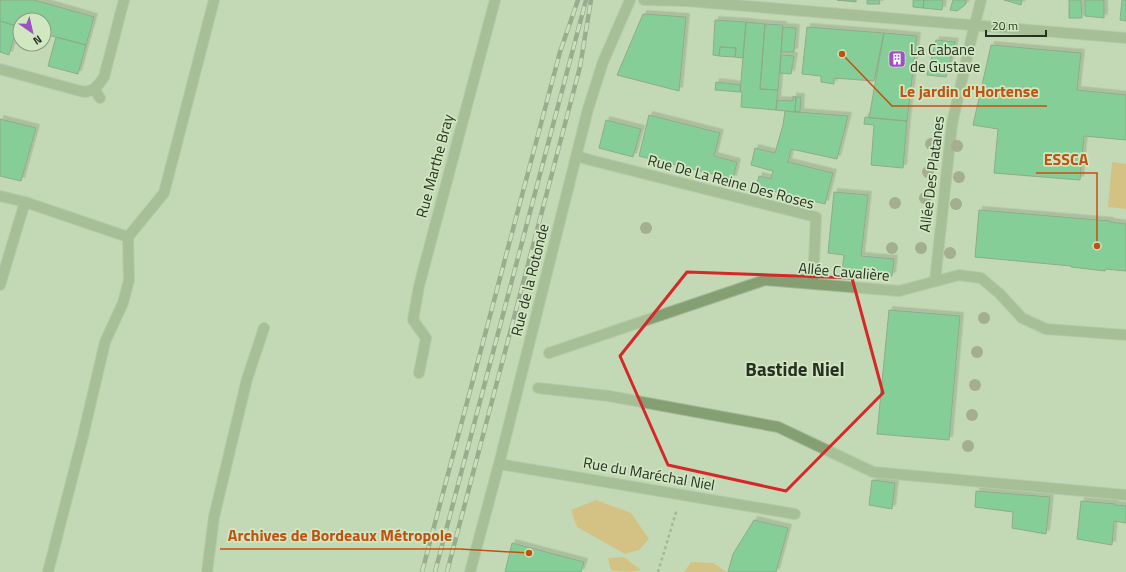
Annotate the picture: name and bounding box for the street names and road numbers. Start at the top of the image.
street label: Rue Marthe Bray [410,111,459,220]
street label: Allée Des Platanes [913,114,950,233]
street label: Rue De La Reine Des Roses [645,148,817,215]
street label: Rue de la Rotonde [504,221,555,338]
street label: Allée Cavalière [797,256,891,287]
street label: Rue du Maréchal Niel [581,451,717,496]

